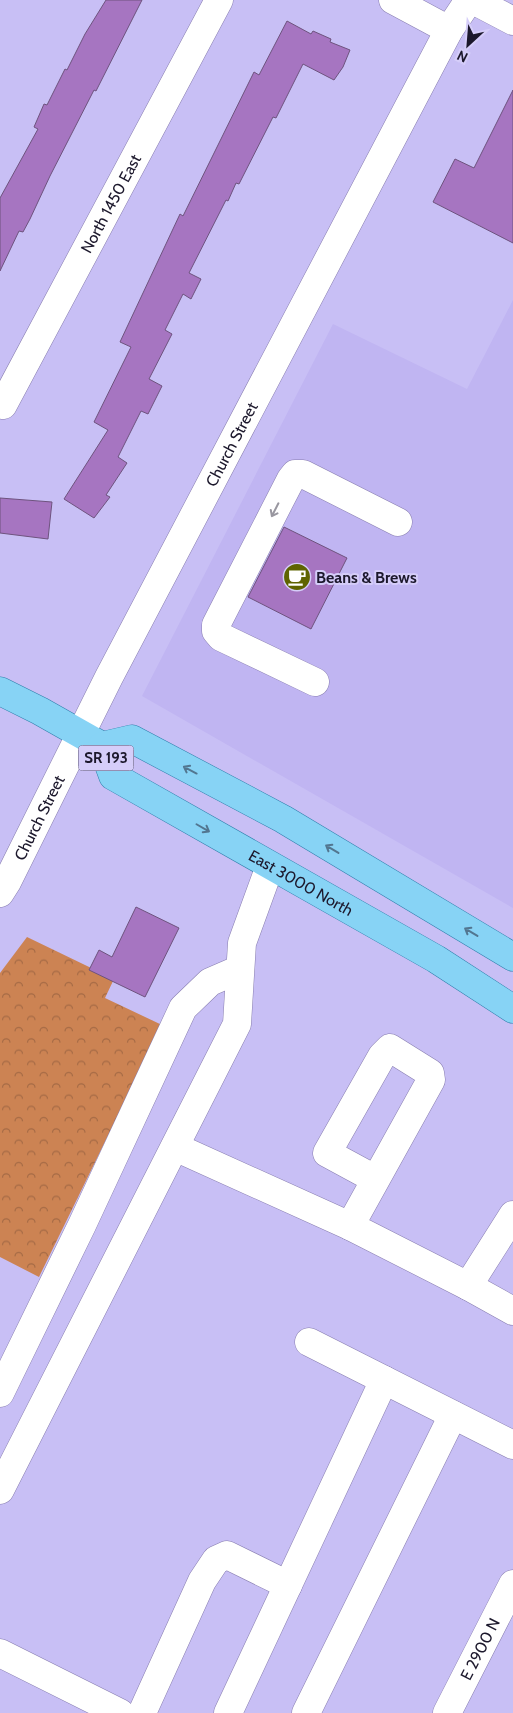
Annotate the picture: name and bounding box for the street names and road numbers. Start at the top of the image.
street label: North 1450 East [77,151,145,256]
street label: Church Street [202,399,262,490]
road number: SR 193 [78,746,134,770]
street label: Church Street [10,772,69,863]
street label: East 3000 North [245,846,356,920]
street label: E 2900 N [456,1615,504,1683]

